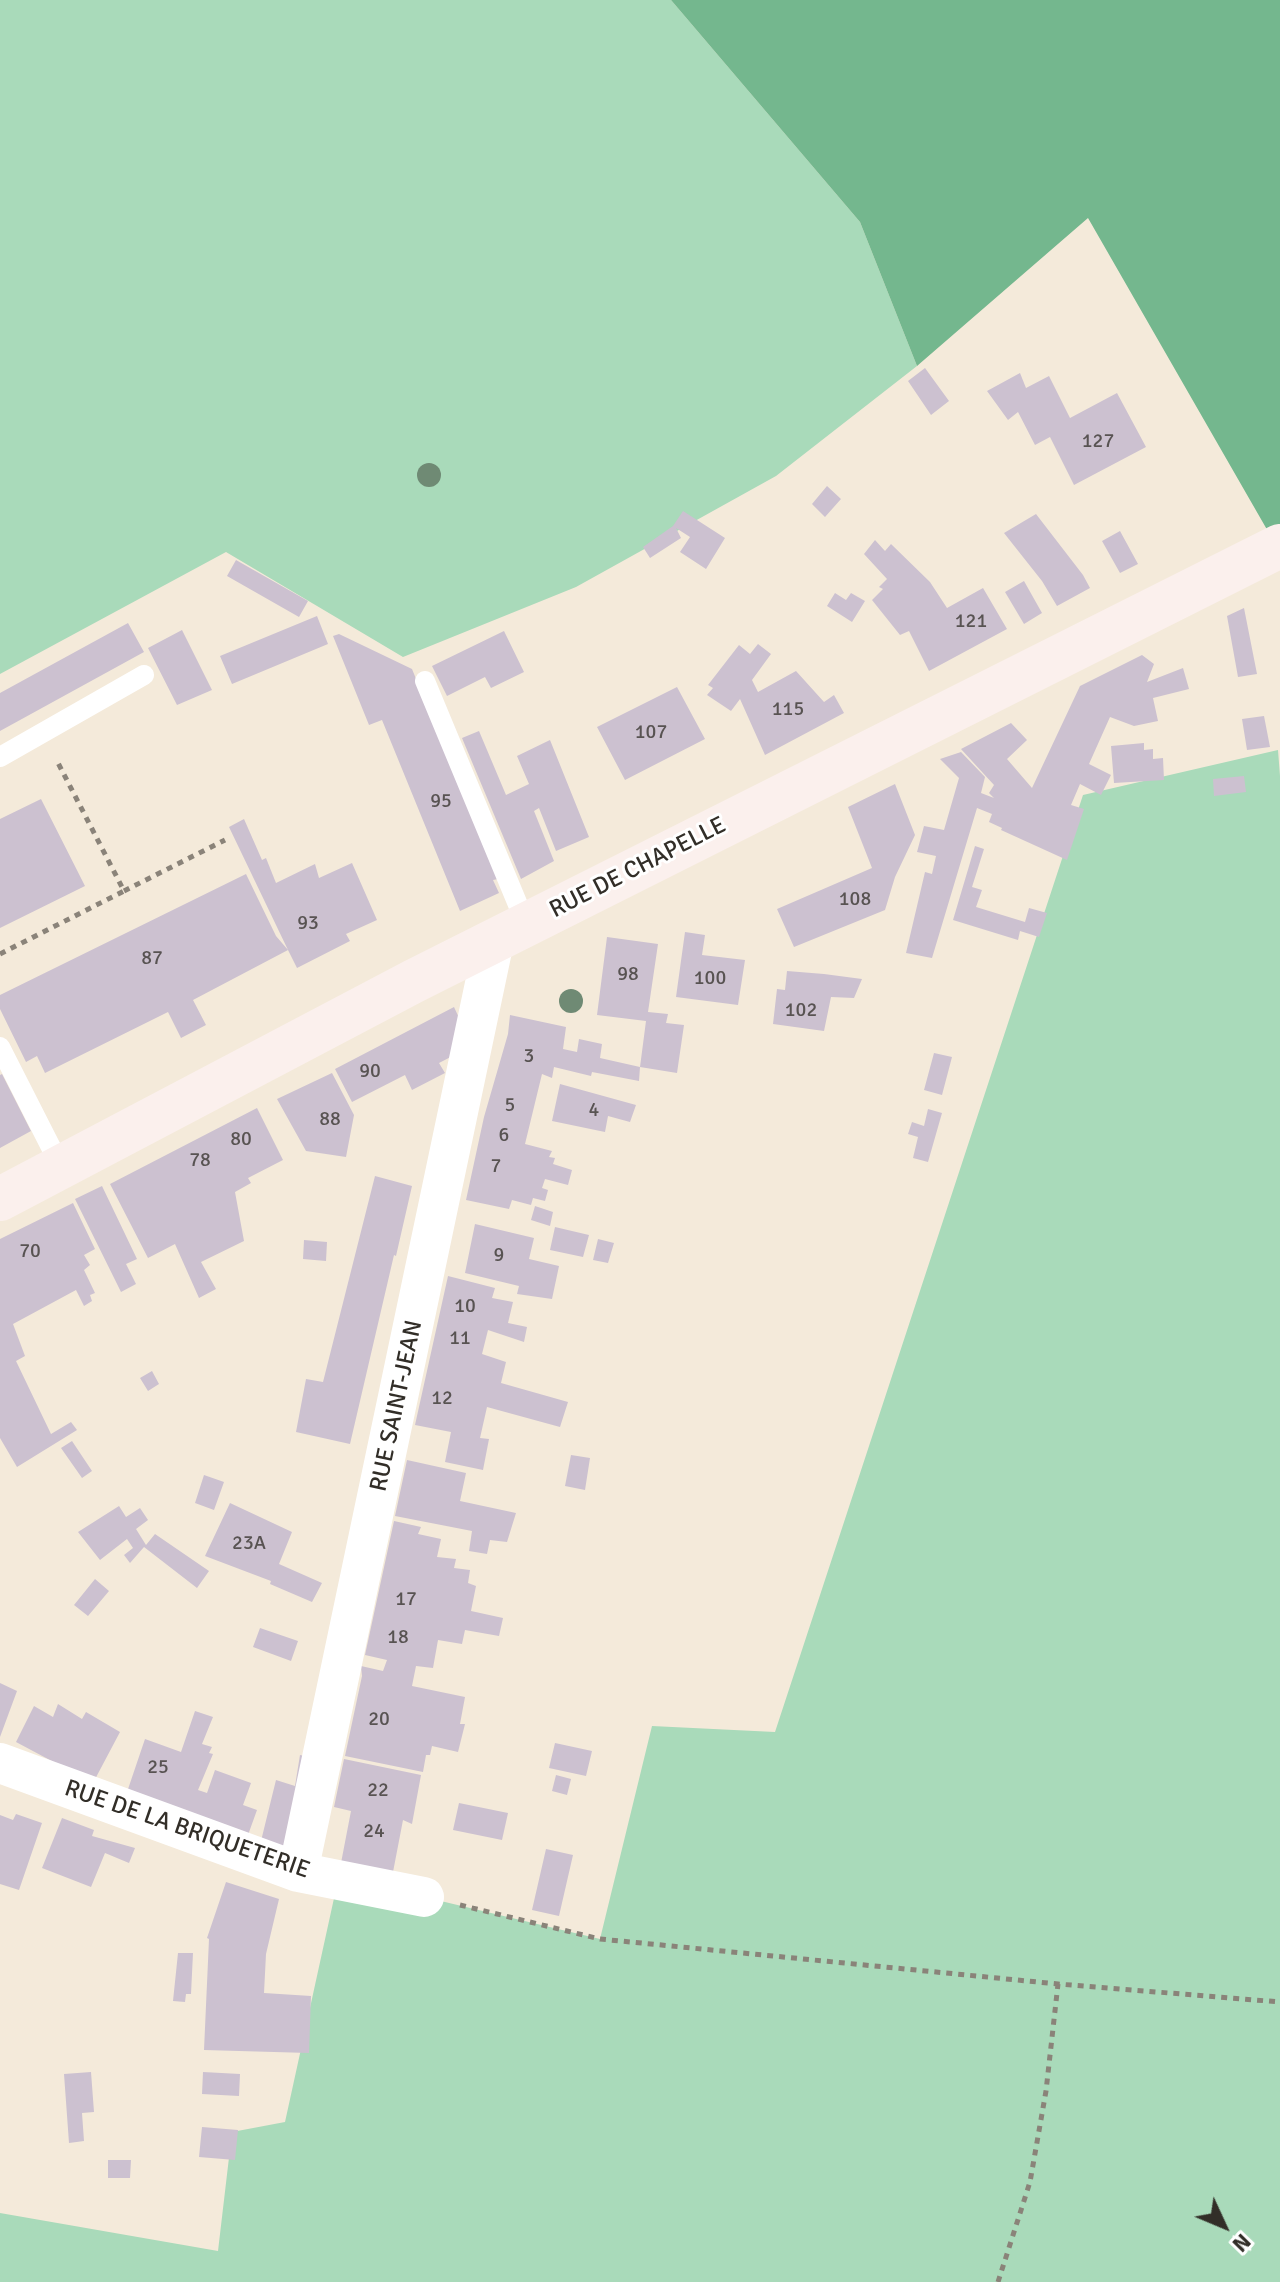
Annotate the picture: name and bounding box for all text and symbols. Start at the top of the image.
house number: 127 [1082,430,1114,454]
house number: 121 [955,610,987,634]
house number: 115 [772,698,804,722]
house number: 107 [635,721,667,745]
house number: 95 [430,790,452,814]
street label: RUE DE CHAPELLE [545,811,731,925]
house number: 108 [839,888,871,912]
house number: 93 [297,912,319,936]
house number: 87 [141,947,163,971]
house number: 98 [617,963,639,987]
house number: 100 [694,967,726,991]
house number: 102 [785,999,817,1023]
house number: 3 [524,1045,534,1069]
house number: 90 [359,1060,381,1084]
house number: 5 [505,1094,515,1118]
house number: 4 [589,1099,599,1123]
house number: 88 [319,1108,341,1132]
house number: 6 [499,1124,509,1148]
house number: 80 [230,1128,252,1152]
house number: 78 [189,1149,211,1173]
house number: 7 [491,1155,501,1179]
house number: 70 [19,1240,41,1264]
house number: 9 [494,1244,504,1268]
house number: 10 [454,1295,476,1319]
street label: RUE SAINT-JEAN [365,1318,429,1494]
house number: 11 [449,1327,471,1351]
house number: 12 [431,1387,453,1411]
house number: 23A [232,1532,266,1556]
house number: 17 [395,1588,417,1612]
house number: 18 [387,1626,409,1650]
house number: 20 [368,1708,390,1732]
house number: 25 [147,1756,169,1780]
street label: RUE DE LA BRIQUETERIE [61,1774,313,1886]
house number: 22 [367,1779,389,1803]
house number: 24 [363,1820,385,1844]
north arrow [1184,2186,1264,2266]
text: N [1227,2228,1257,2258]

